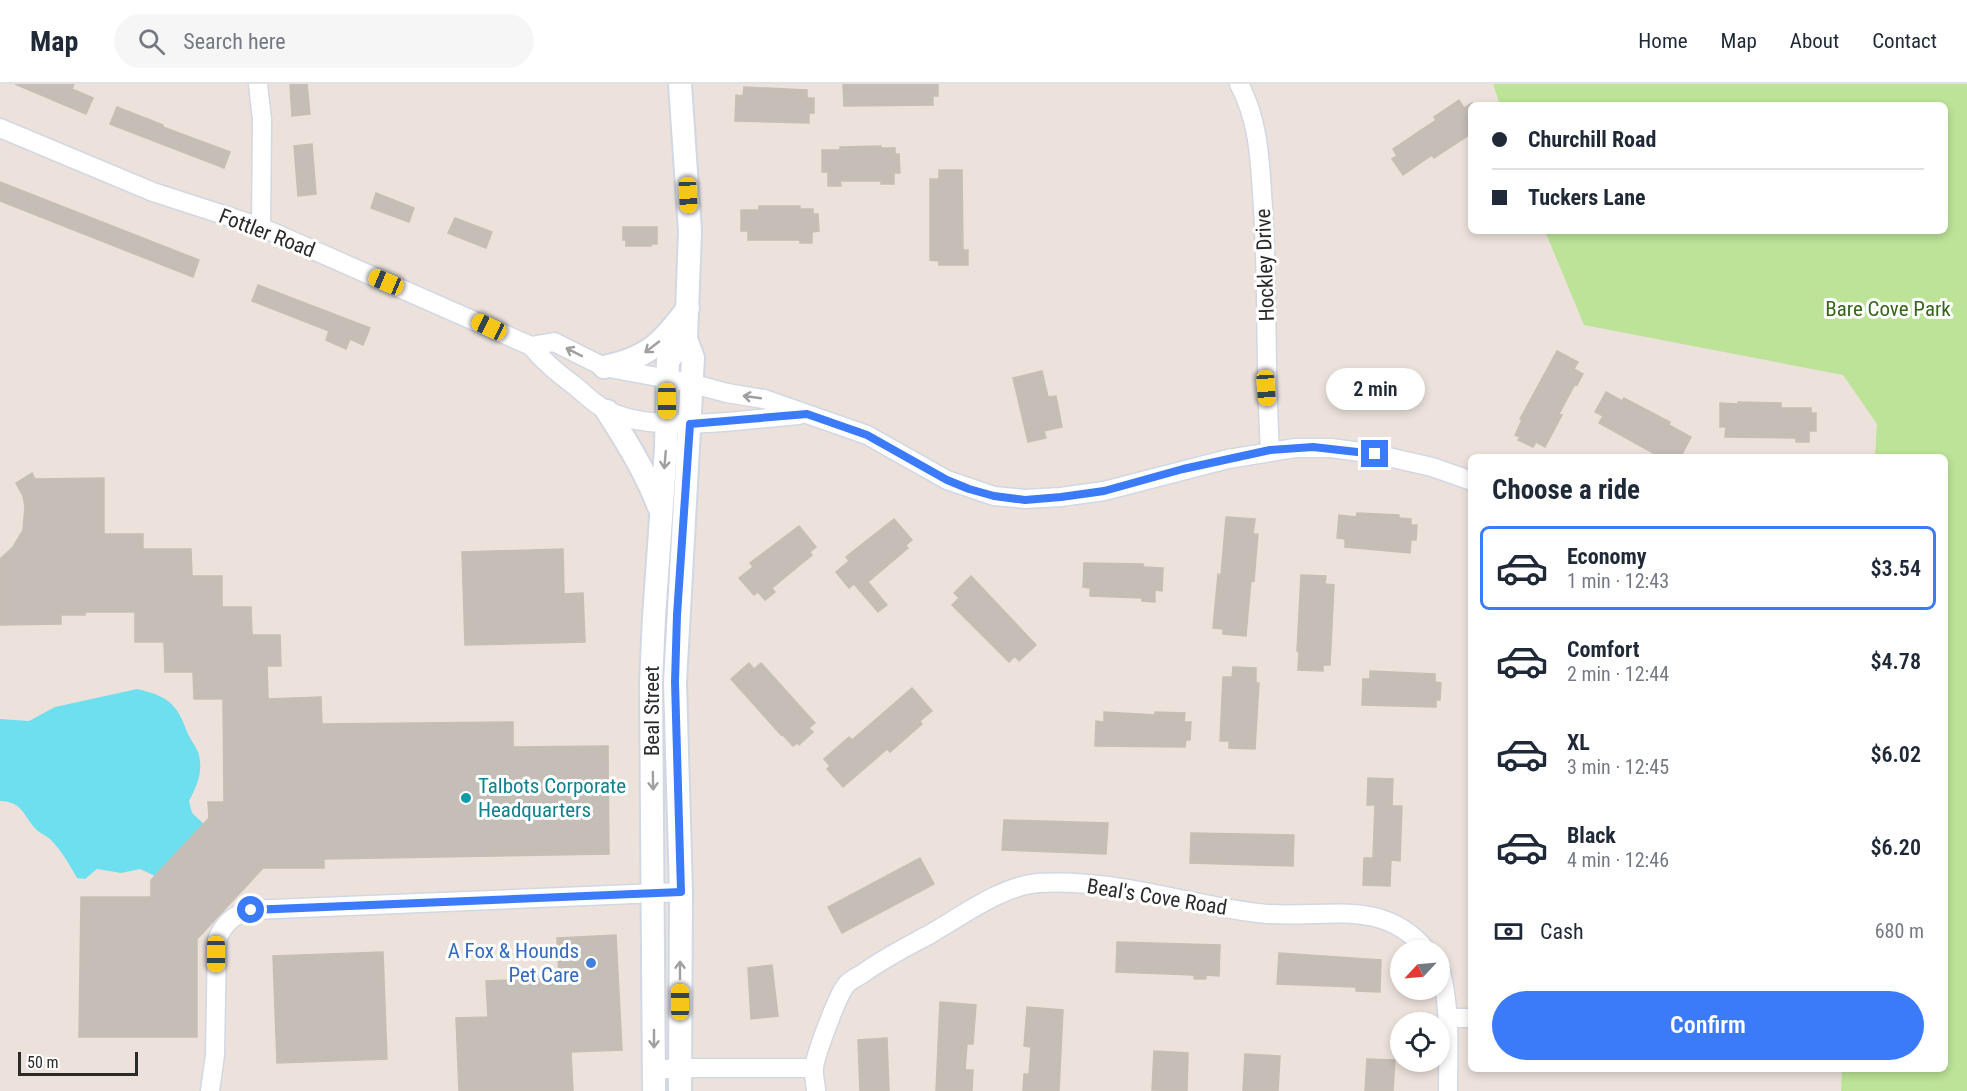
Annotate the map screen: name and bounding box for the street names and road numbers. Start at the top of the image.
street label: Fottler Road [216,204,318,262]
street label: Hockley Drive [1251,208,1279,322]
street label: Beal Street [640,666,664,756]
street label: Beal's Cove Road [1085,874,1229,920]

